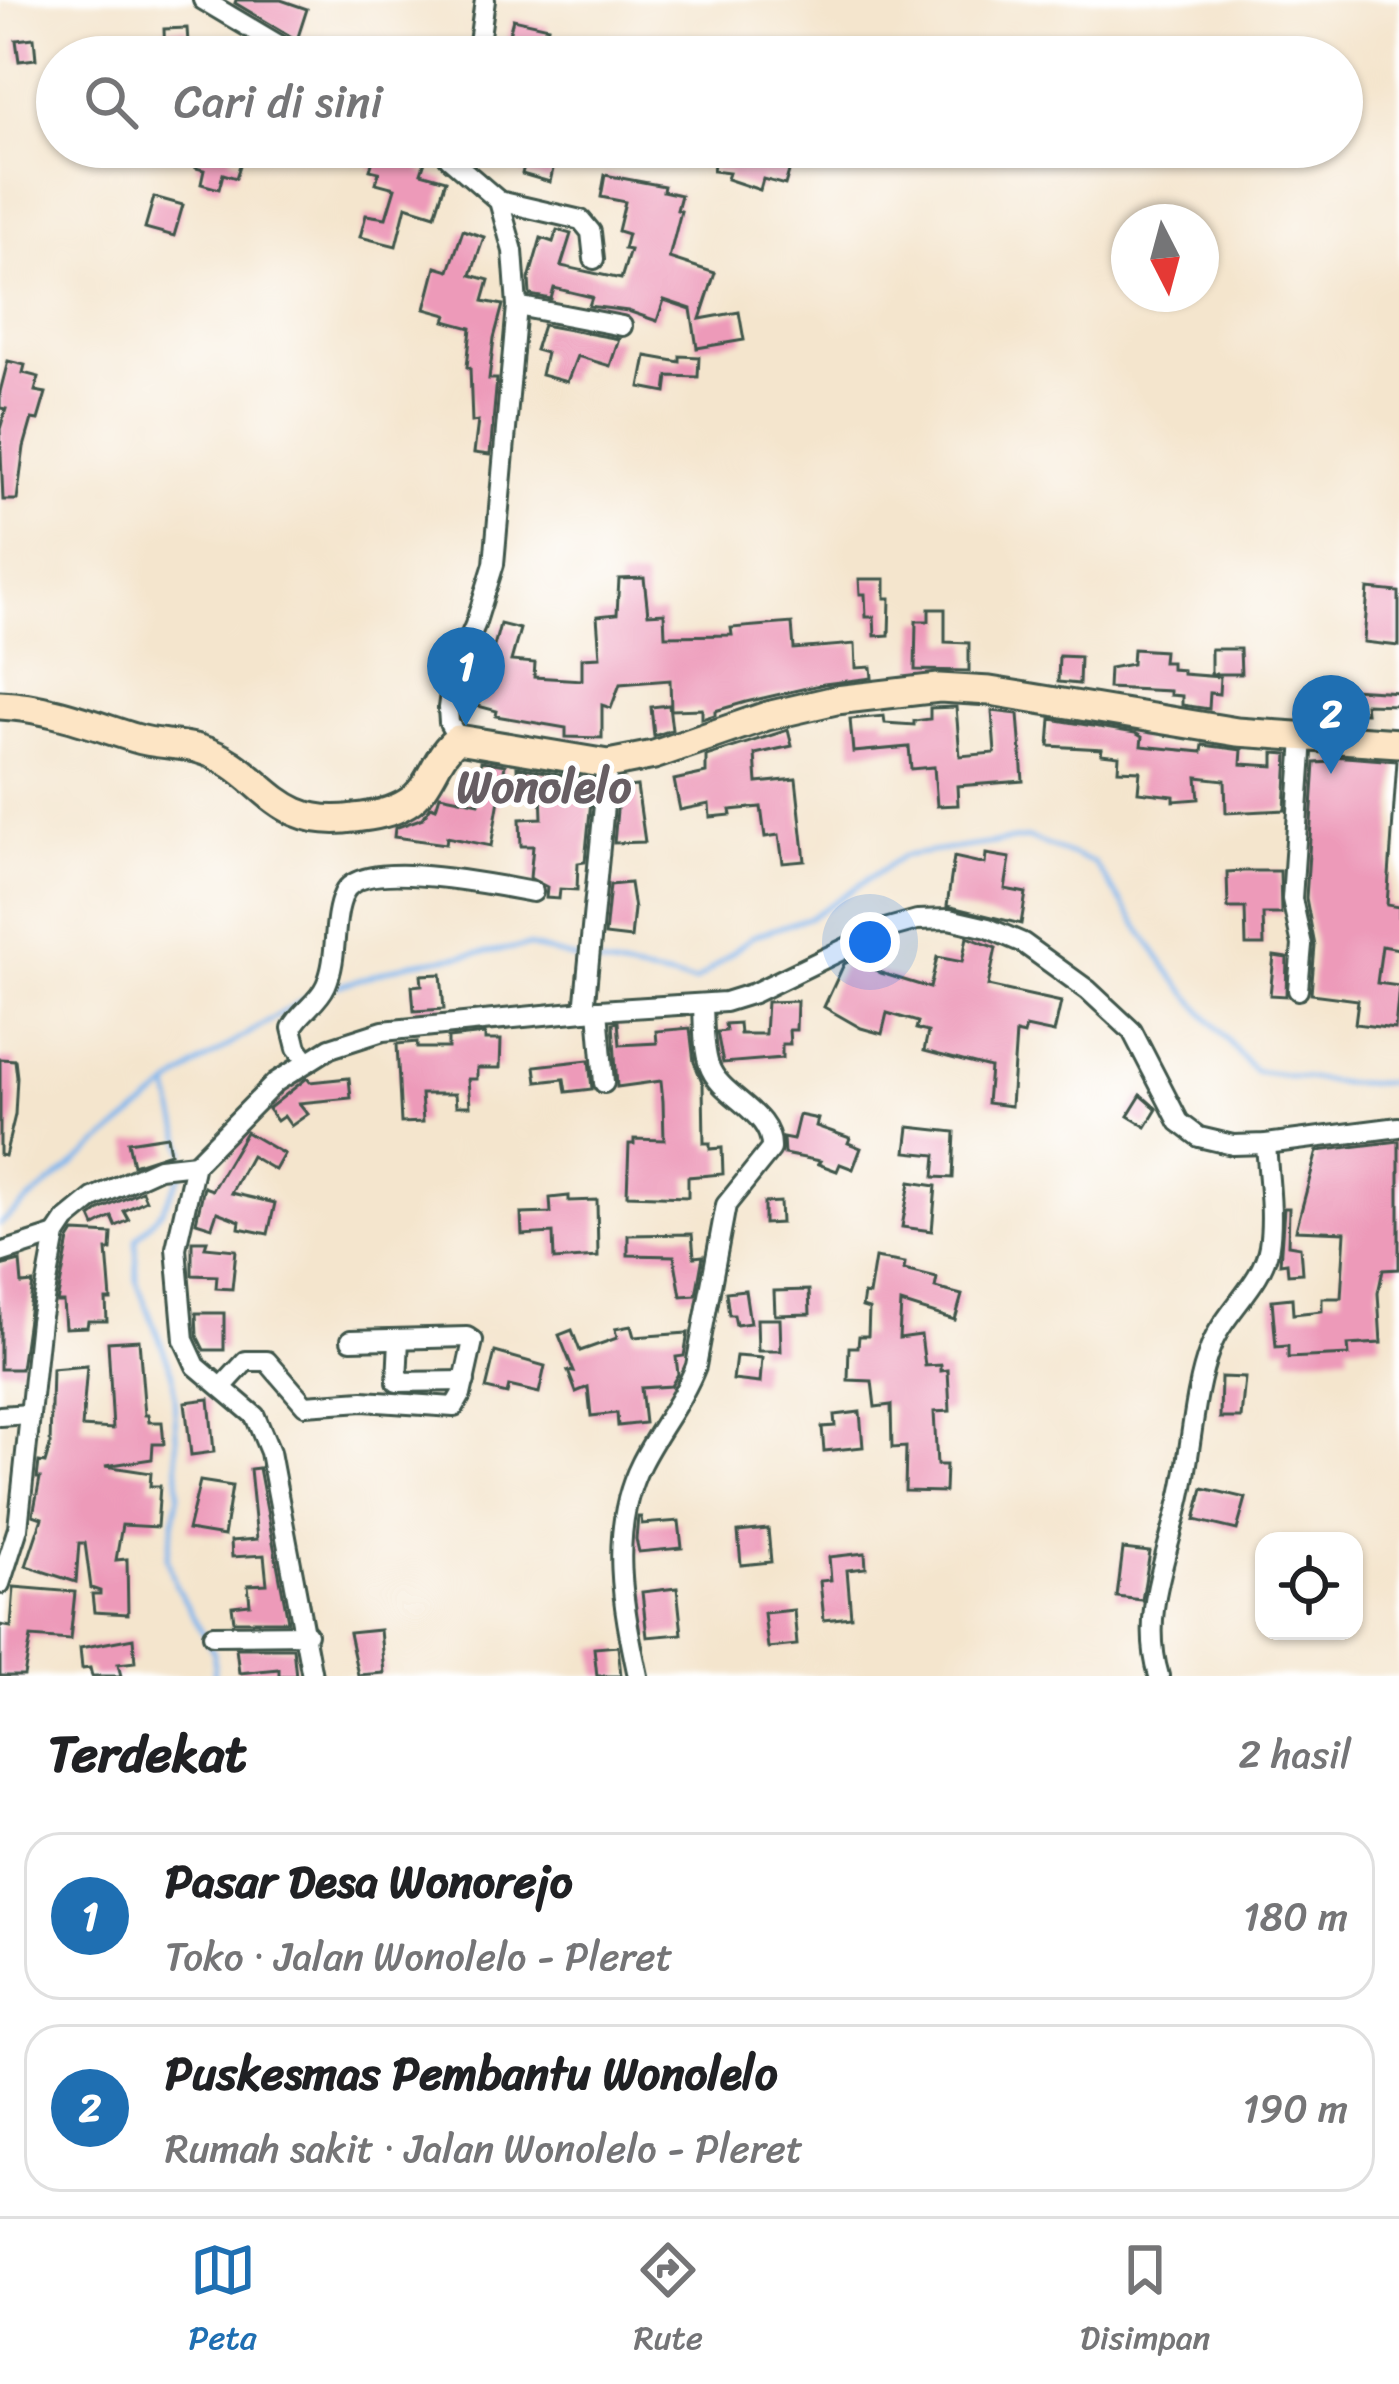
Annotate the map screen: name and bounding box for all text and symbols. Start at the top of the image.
search box [36,36,1363,168]
text: Cari di sini [174,62,383,142]
icon: search [78,69,144,135]
north arrow [1111,204,1219,312]
pin: 1 [427,627,505,726]
pin: 2 [1292,675,1370,774]
district label: Wonolelo [457,747,632,827]
your location [840,912,900,972]
map controls [1255,1532,1363,1640]
button: locate [1255,1532,1363,1640]
text: Terdekat [48,1709,247,1799]
text: 2 hasil [1239,1720,1351,1789]
text: Pasar Desa Wonorejo [165,1842,573,1922]
text: 1 [82,1882,98,1951]
text: 180 m [1243,1882,1348,1951]
text: Toko · Jalan Wonolelo - Pleret [165,1922,673,1991]
text: Puskesmas Pembantu Wonolelo [165,2034,778,2114]
text: 2 [79,2074,101,2143]
text: 190 m [1243,2074,1348,2143]
text: Rumah sakit · Jalan Wonolelo - Pleret [165,2114,803,2183]
tab: Peta [189,2237,257,2367]
tab: Rute [634,2237,703,2367]
tab: Disimpan [1080,2237,1210,2367]

